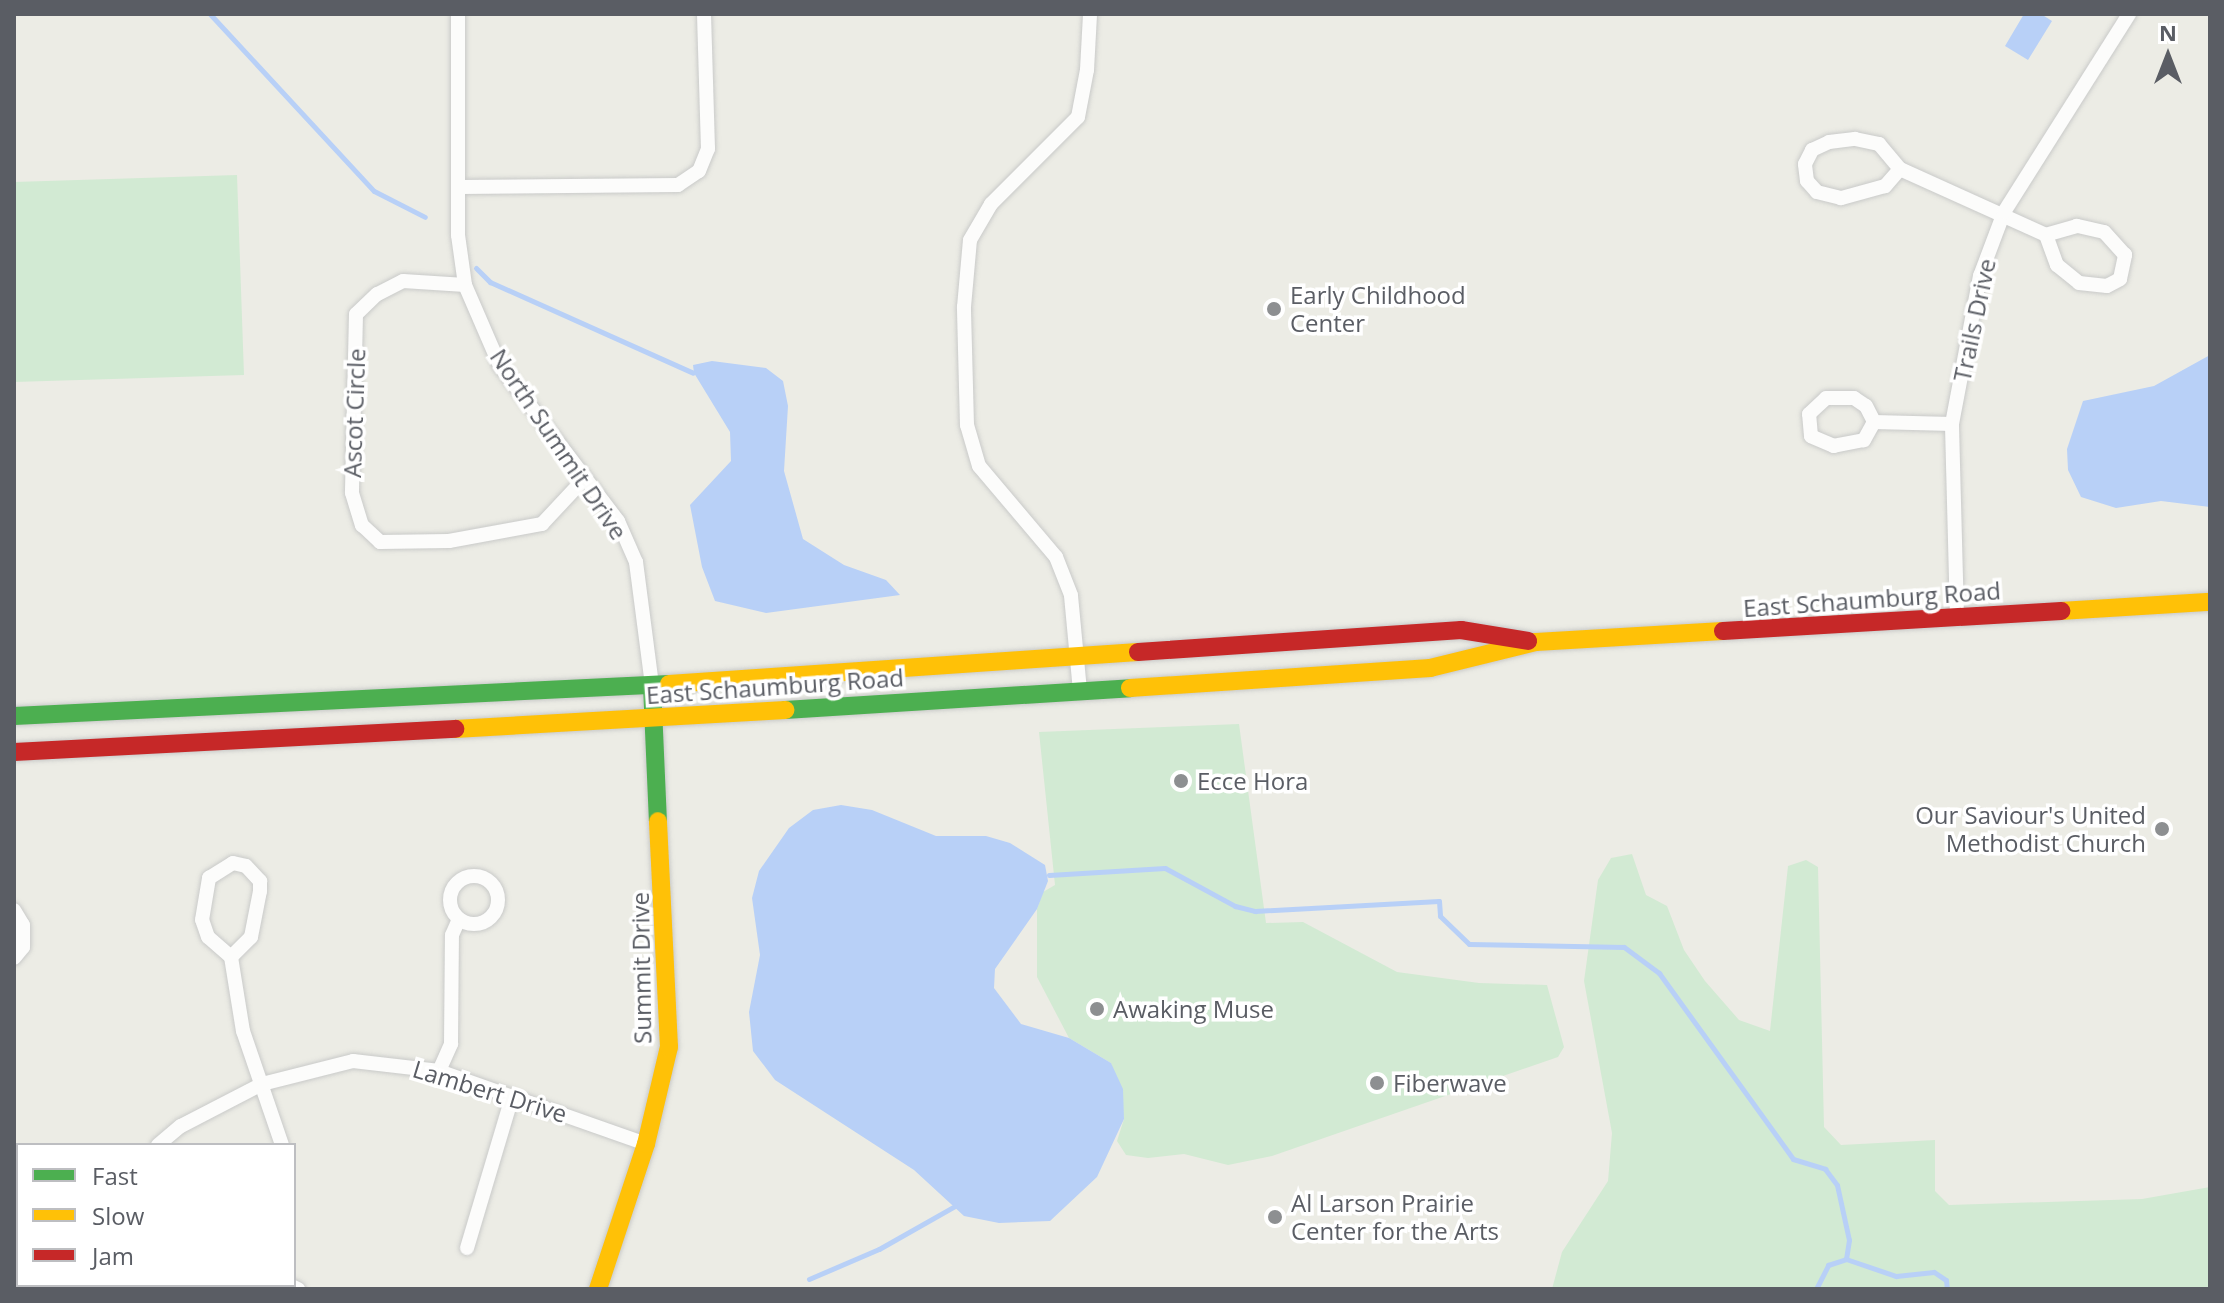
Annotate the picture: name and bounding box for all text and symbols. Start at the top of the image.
north arrow [2128,16,2208,96]
text: N [2159,17,2177,47]
street label: Trails Drive [1947,256,2001,384]
place label: Early Childhood Center [1290,281,1466,337]
marker: Early Childhood Center [1265,300,1283,318]
street label: North Summit Drive [485,343,633,545]
street label: Ascot Circle [337,348,371,478]
street label: East Schaumburg Road [1742,576,2002,622]
street label: East Schaumburg Road [645,663,905,709]
place label: Ecce Hora [1197,767,1308,795]
marker: Ecce Hora [1172,772,1190,790]
place label: Our Saviour's United Methodist Church [1915,801,2146,857]
marker: Our Saviour's United Methodist Church [2153,820,2171,838]
street label: Summit Drive [625,892,657,1044]
place label: Awaking Muse [1113,995,1274,1023]
marker: Awaking Muse [1088,1000,1106,1018]
street label: Lambert Drive [409,1054,571,1128]
place label: Fiberwave [1393,1069,1507,1097]
marker: Fiberwave [1368,1074,1386,1092]
legend [16,1143,296,1287]
text: Fast [92,1159,138,1192]
place label: Al Larson Prairie Center for the Arts [1291,1189,1499,1245]
text: Slow [92,1199,144,1232]
marker: Al Larson Prairie Center for the Arts [1266,1208,1284,1226]
text: Jam [92,1239,134,1272]

